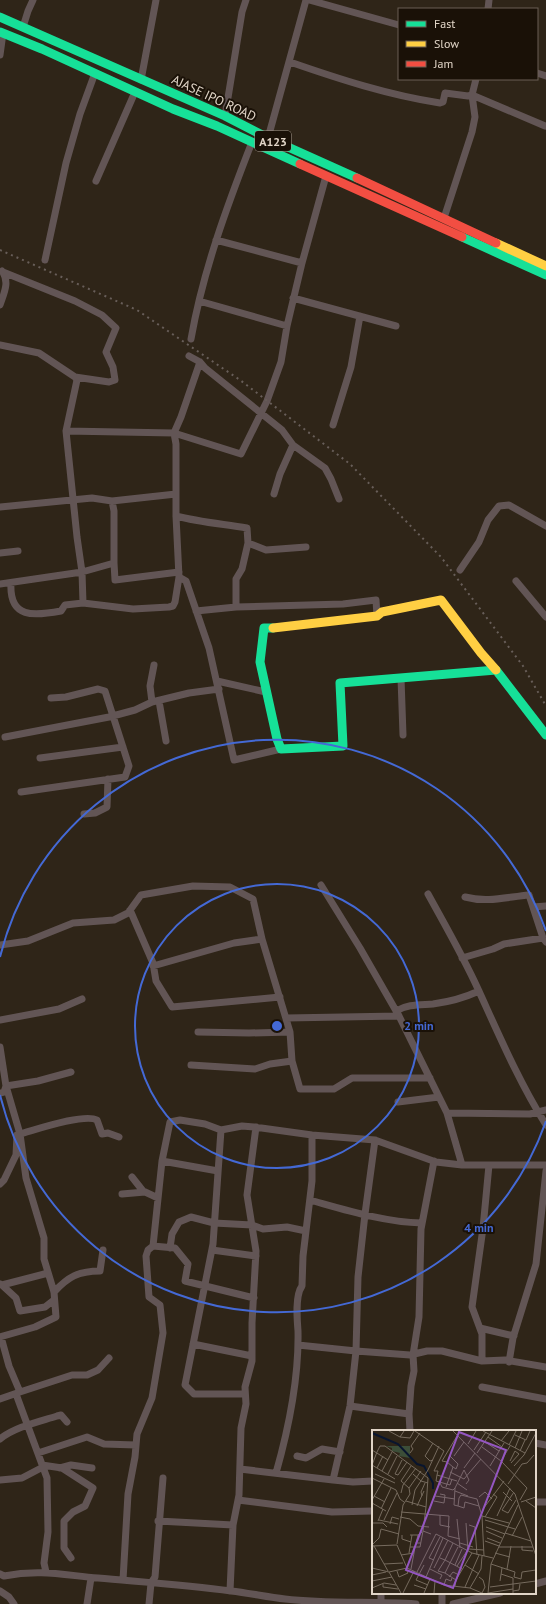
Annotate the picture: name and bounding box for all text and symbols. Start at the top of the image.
legend [398,8,538,80]
text: Fast [434,16,455,31]
text: Slow [434,36,459,51]
text: Jam [433,56,453,71]
street label: AJASE IPO ROAD [169,71,259,125]
road number: A123 [255,131,291,151]
text: 2 min [404,1018,434,1033]
centre of rings [270,1019,284,1033]
text: 4 min [464,1220,494,1235]
inset map [372,1430,536,1594]

